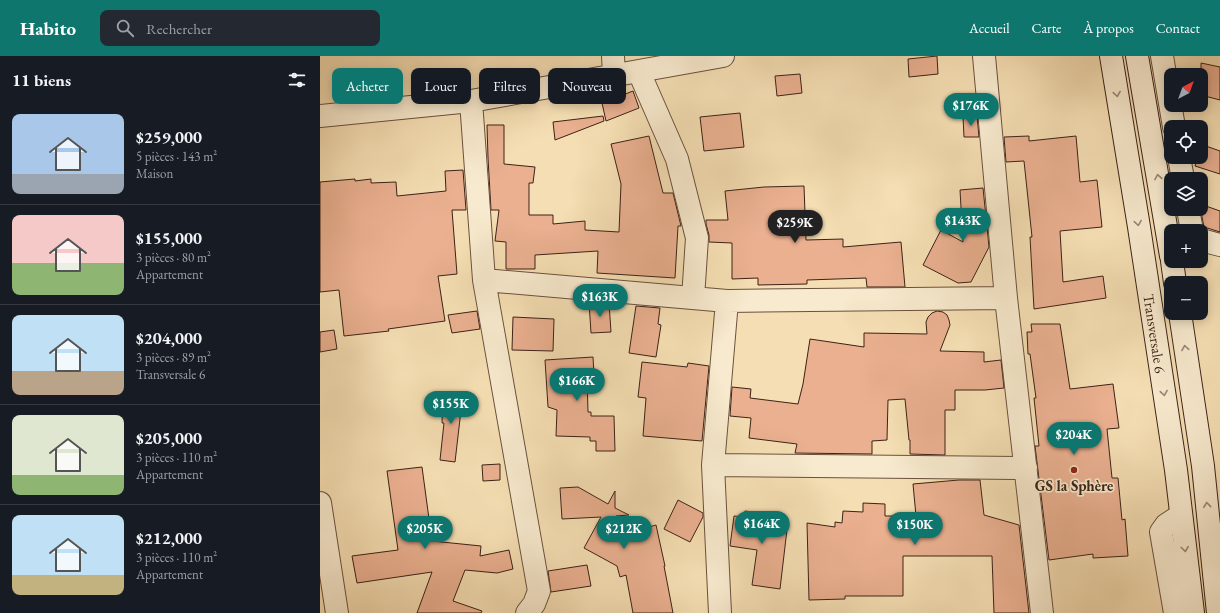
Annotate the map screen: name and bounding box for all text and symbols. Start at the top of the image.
search box [100,10,380,46]
text: Habito [20,16,76,41]
icon: search [114,17,136,39]
text: Rechercher [146,19,212,38]
text: Accueil [969,19,1010,37]
text: Carte [1032,19,1062,37]
text: À propos [1084,19,1134,37]
text: Contact [1156,19,1200,37]
chip: Acheter [332,68,403,104]
chip: Louer [411,68,471,104]
chip: Filtres [479,68,540,104]
chip: Nouveau [548,68,626,104]
north arrow [1164,68,1208,112]
map controls [1164,68,1208,320]
text: 11 biens [12,69,71,91]
icon: filters [286,69,308,91]
one-way arrow [1112,91,1121,98]
pin: $176K [943,93,999,127]
text: $176K [953,97,989,114]
button: locate [1164,120,1208,164]
text: $259,000 [136,126,202,148]
icon: home [44,130,92,178]
text: 5 pièces · 143 m² [136,148,217,165]
text: Maison [136,165,173,182]
button: layers [1164,172,1208,216]
one-way arrow [1154,173,1163,180]
pin: $143K [935,208,991,242]
pin: $259K [767,210,823,244]
text: $143K [945,212,981,229]
text: $259K [777,214,813,231]
one-way arrow [1133,220,1142,226]
button: + [1164,224,1208,268]
text: $155,000 [136,227,202,249]
icon: home [44,231,92,279]
text: 3 pièces · 80 m² [136,249,211,266]
text: Appartement [136,266,203,283]
button: − [1164,276,1208,320]
pin: $163K [572,284,628,318]
text: $163K [582,288,618,305]
street label: Transversale 6 [1140,293,1171,374]
text: $204,000 [136,327,202,349]
icon: home [44,331,92,379]
one-way arrow [1181,345,1190,351]
text: 3 pièces · 89 m² [136,349,211,366]
text: Transversale 6 [136,366,205,383]
pin: $166K [549,368,605,402]
text: $166K [559,372,595,389]
one-way arrow [1159,390,1168,396]
pin: $155K [423,391,479,425]
text: $155K [433,395,469,412]
pin: $204K [1046,422,1102,456]
text: $204K [1056,426,1092,443]
text: $205,000 [136,427,202,449]
icon: home [44,431,92,479]
text: 3 pièces · 110 m² [136,449,217,466]
marker: GS la Sphère [1069,465,1079,475]
text: Appartement [136,466,203,483]
place label: GS la Sphère [1035,476,1113,495]
one-way arrow [1202,502,1211,508]
pin: $164K [734,511,790,545]
pin: $150K [887,512,943,546]
text: $164K [744,515,780,532]
pin: $205K [397,516,453,550]
pin: $212K [596,516,652,550]
text: $150K [897,516,933,533]
text: $205K [407,520,443,537]
text: $212K [606,520,642,537]
text: $212,000 [136,527,202,549]
icon: home [44,531,92,579]
one-way arrow [1180,546,1189,552]
text: 3 pièces · 110 m² [136,549,217,566]
text: Appartement [136,566,203,583]

